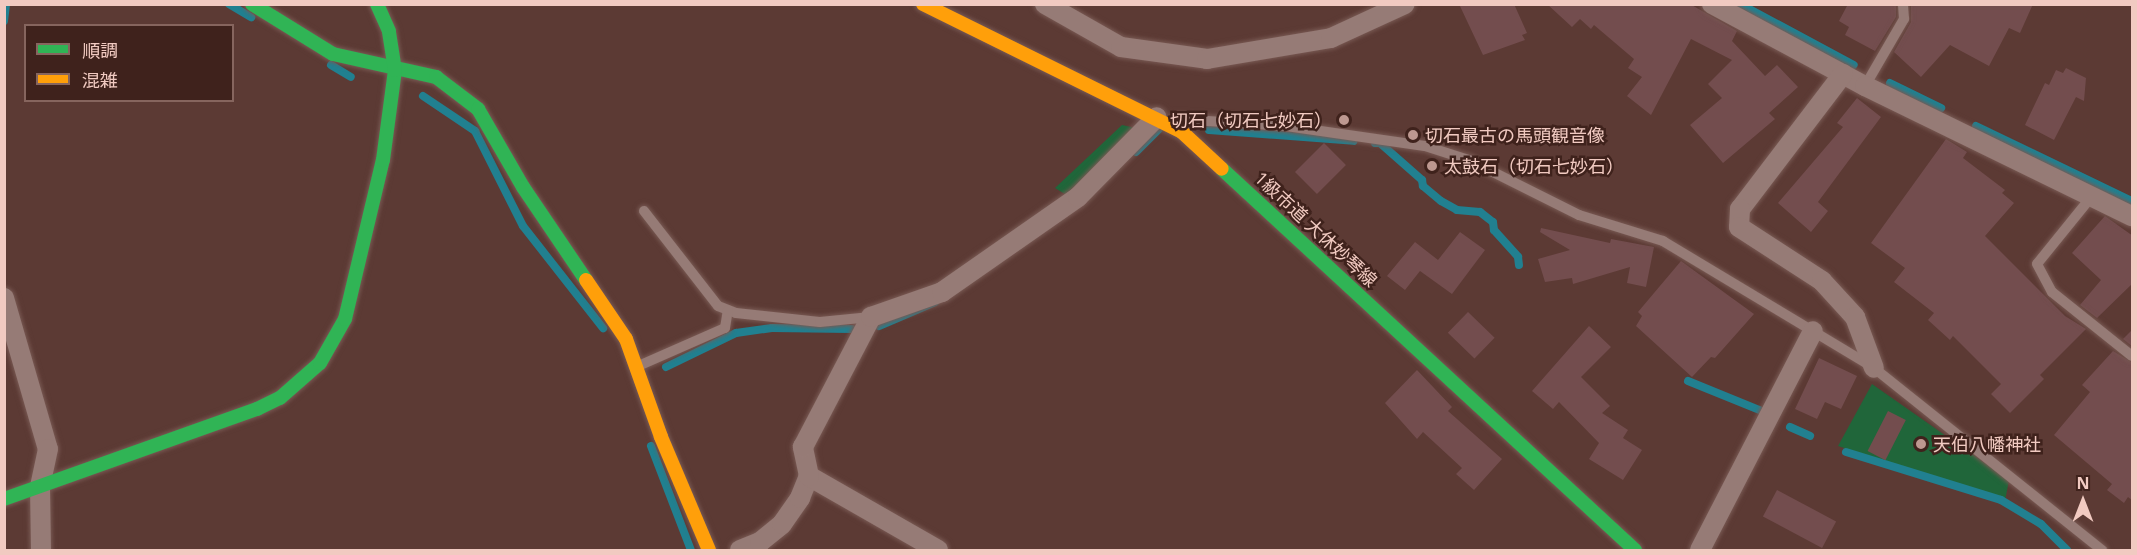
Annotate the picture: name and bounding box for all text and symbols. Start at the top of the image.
legend [24,24,234,102]
text: 順調 [82,38,118,62]
text: 混雑 [82,68,118,92]
place label: 切石（切石七妙石） [1170,109,1332,131]
marker: 切石（切石七妙石） [1337,113,1351,127]
place label: 切石最古の馬頭観音像 [1425,124,1605,146]
marker: 切石最古の馬頭観音像 [1406,128,1420,142]
place label: 太鼓石（切石七妙石） [1444,155,1624,177]
marker: 太鼓石（切石七妙石） [1425,159,1439,173]
street label: 1級市道 大休妙琴線 [1251,167,1381,291]
place label: 天伯八幡神社 [1933,433,2041,455]
marker: 天伯八幡神社 [1914,437,1928,451]
north arrow [2053,471,2113,531]
text: N [2076,472,2090,494]

